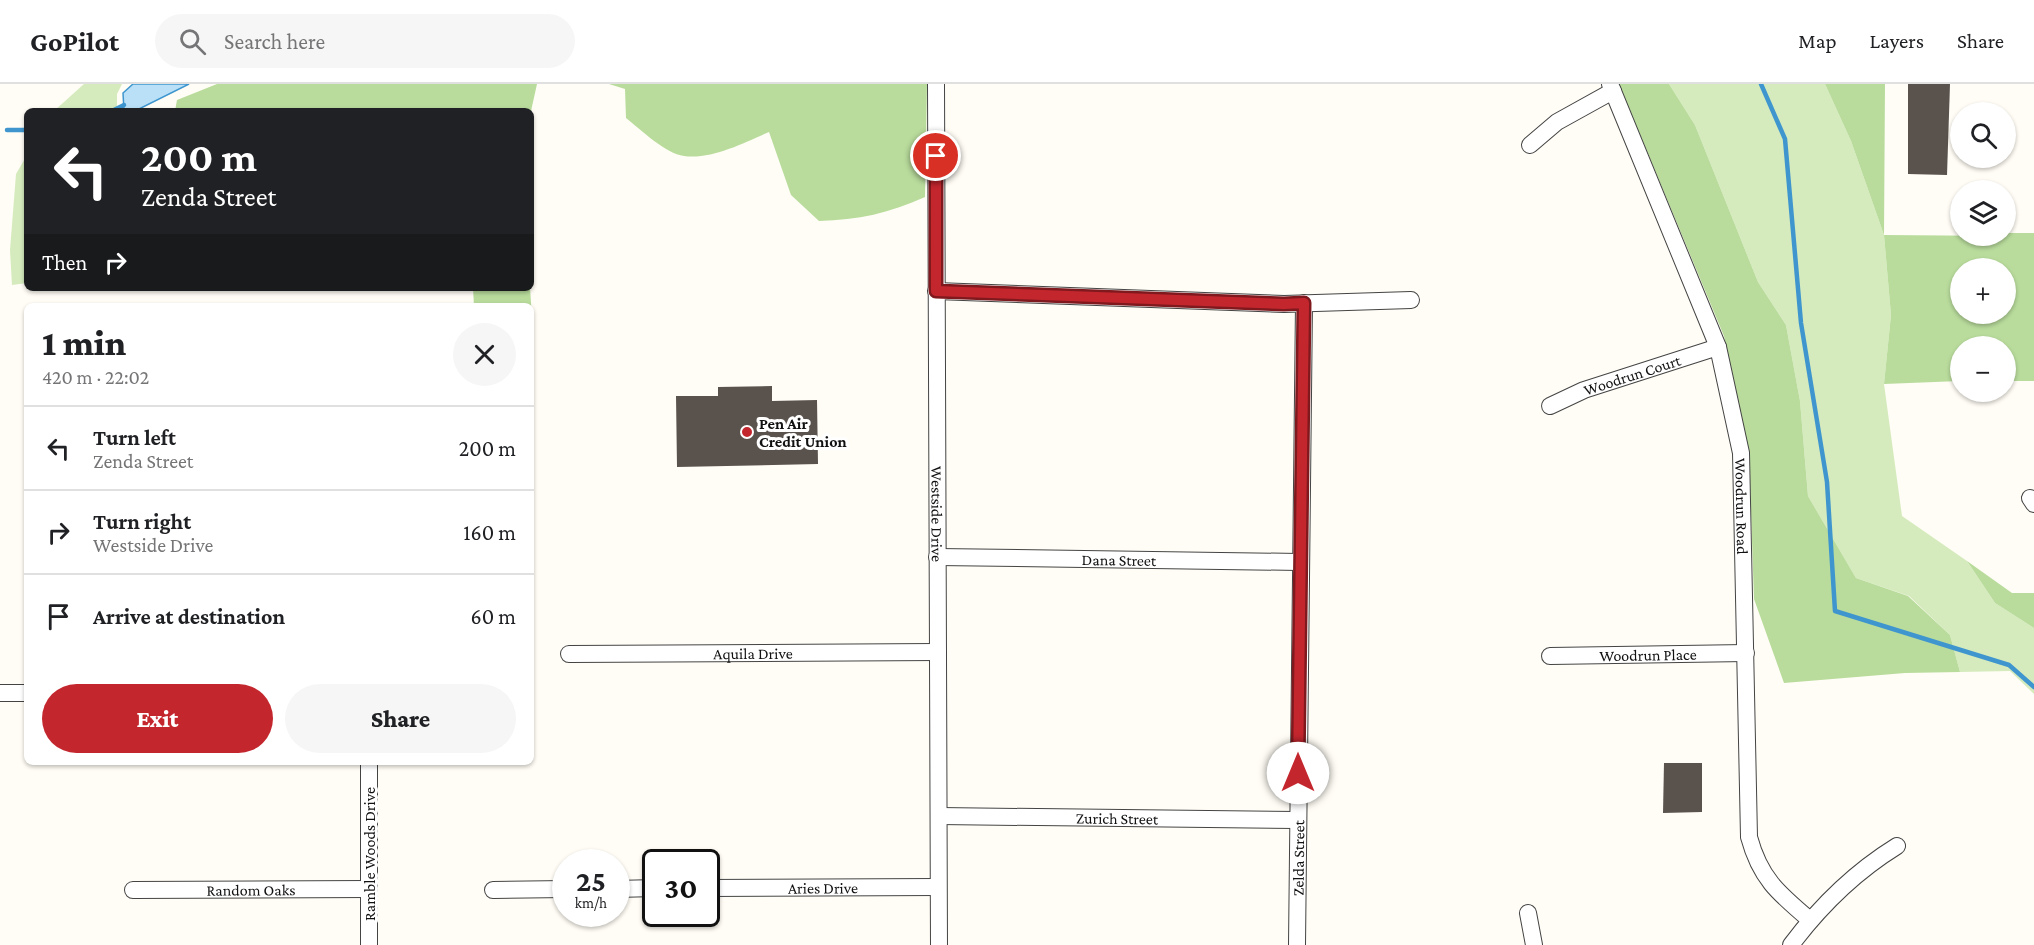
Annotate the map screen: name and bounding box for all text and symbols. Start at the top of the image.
search box [155,14,575,68]
icon: search [176,25,209,58]
text: GoPilot [30,26,119,57]
text: Search here [224,29,325,54]
text: Map [1798,29,1837,53]
text: Layers [1870,29,1924,53]
text: Share [1957,29,2004,53]
map controls [1950,102,2016,402]
button: search [1950,102,2016,168]
pin [910,130,961,181]
icon: left [42,132,120,210]
text: 200 m [141,133,257,180]
icon: arrive [919,139,952,172]
button: layers [1950,180,2016,246]
text: Zenda Street [141,182,276,212]
icon: right [99,246,132,279]
text: Then [42,250,87,275]
button: + [1950,258,2016,324]
text: 1 min [42,323,126,363]
button: close [453,323,516,386]
button: − [1950,336,2016,402]
street label: Woodrun Court [1582,351,1683,399]
text: 420 m · 22:02 [42,366,149,388]
place label: Pen Air Credit Union [759,415,847,450]
text: Turn left [93,425,176,450]
marker: Pen Air Credit Union [740,425,754,439]
icon: left [42,432,75,465]
text: 200 m [459,436,516,461]
text: Zenda Street [93,450,193,472]
street label: Woodrun Road [1732,458,1751,555]
street label: Westside Drive [928,466,946,562]
text: Turn right [93,509,191,534]
icon: right [42,516,75,549]
text: 160 m [463,520,516,545]
text: Westside Drive [93,534,213,556]
street label: Dana Street [1082,551,1157,569]
icon: arrive [42,600,75,633]
text: Arrive at destination [93,604,285,629]
text: 60 m [471,604,516,629]
street label: Aquila Drive [713,645,793,663]
street label: Woodrun Place [1599,646,1697,664]
button: Exit [42,684,273,753]
button: Share [285,684,516,753]
position arrow [1266,741,1330,805]
street label: Ramble Woods Drive [361,787,378,921]
street label: Zurich Street [1076,810,1159,827]
street label: Zelda Street [1290,819,1307,896]
speed limit sign: 30 [642,849,720,927]
text: 25 [576,864,606,897]
street label: Aries Drive [788,879,858,897]
street label: Random Oaks [206,881,296,899]
text: km/h [575,895,607,911]

